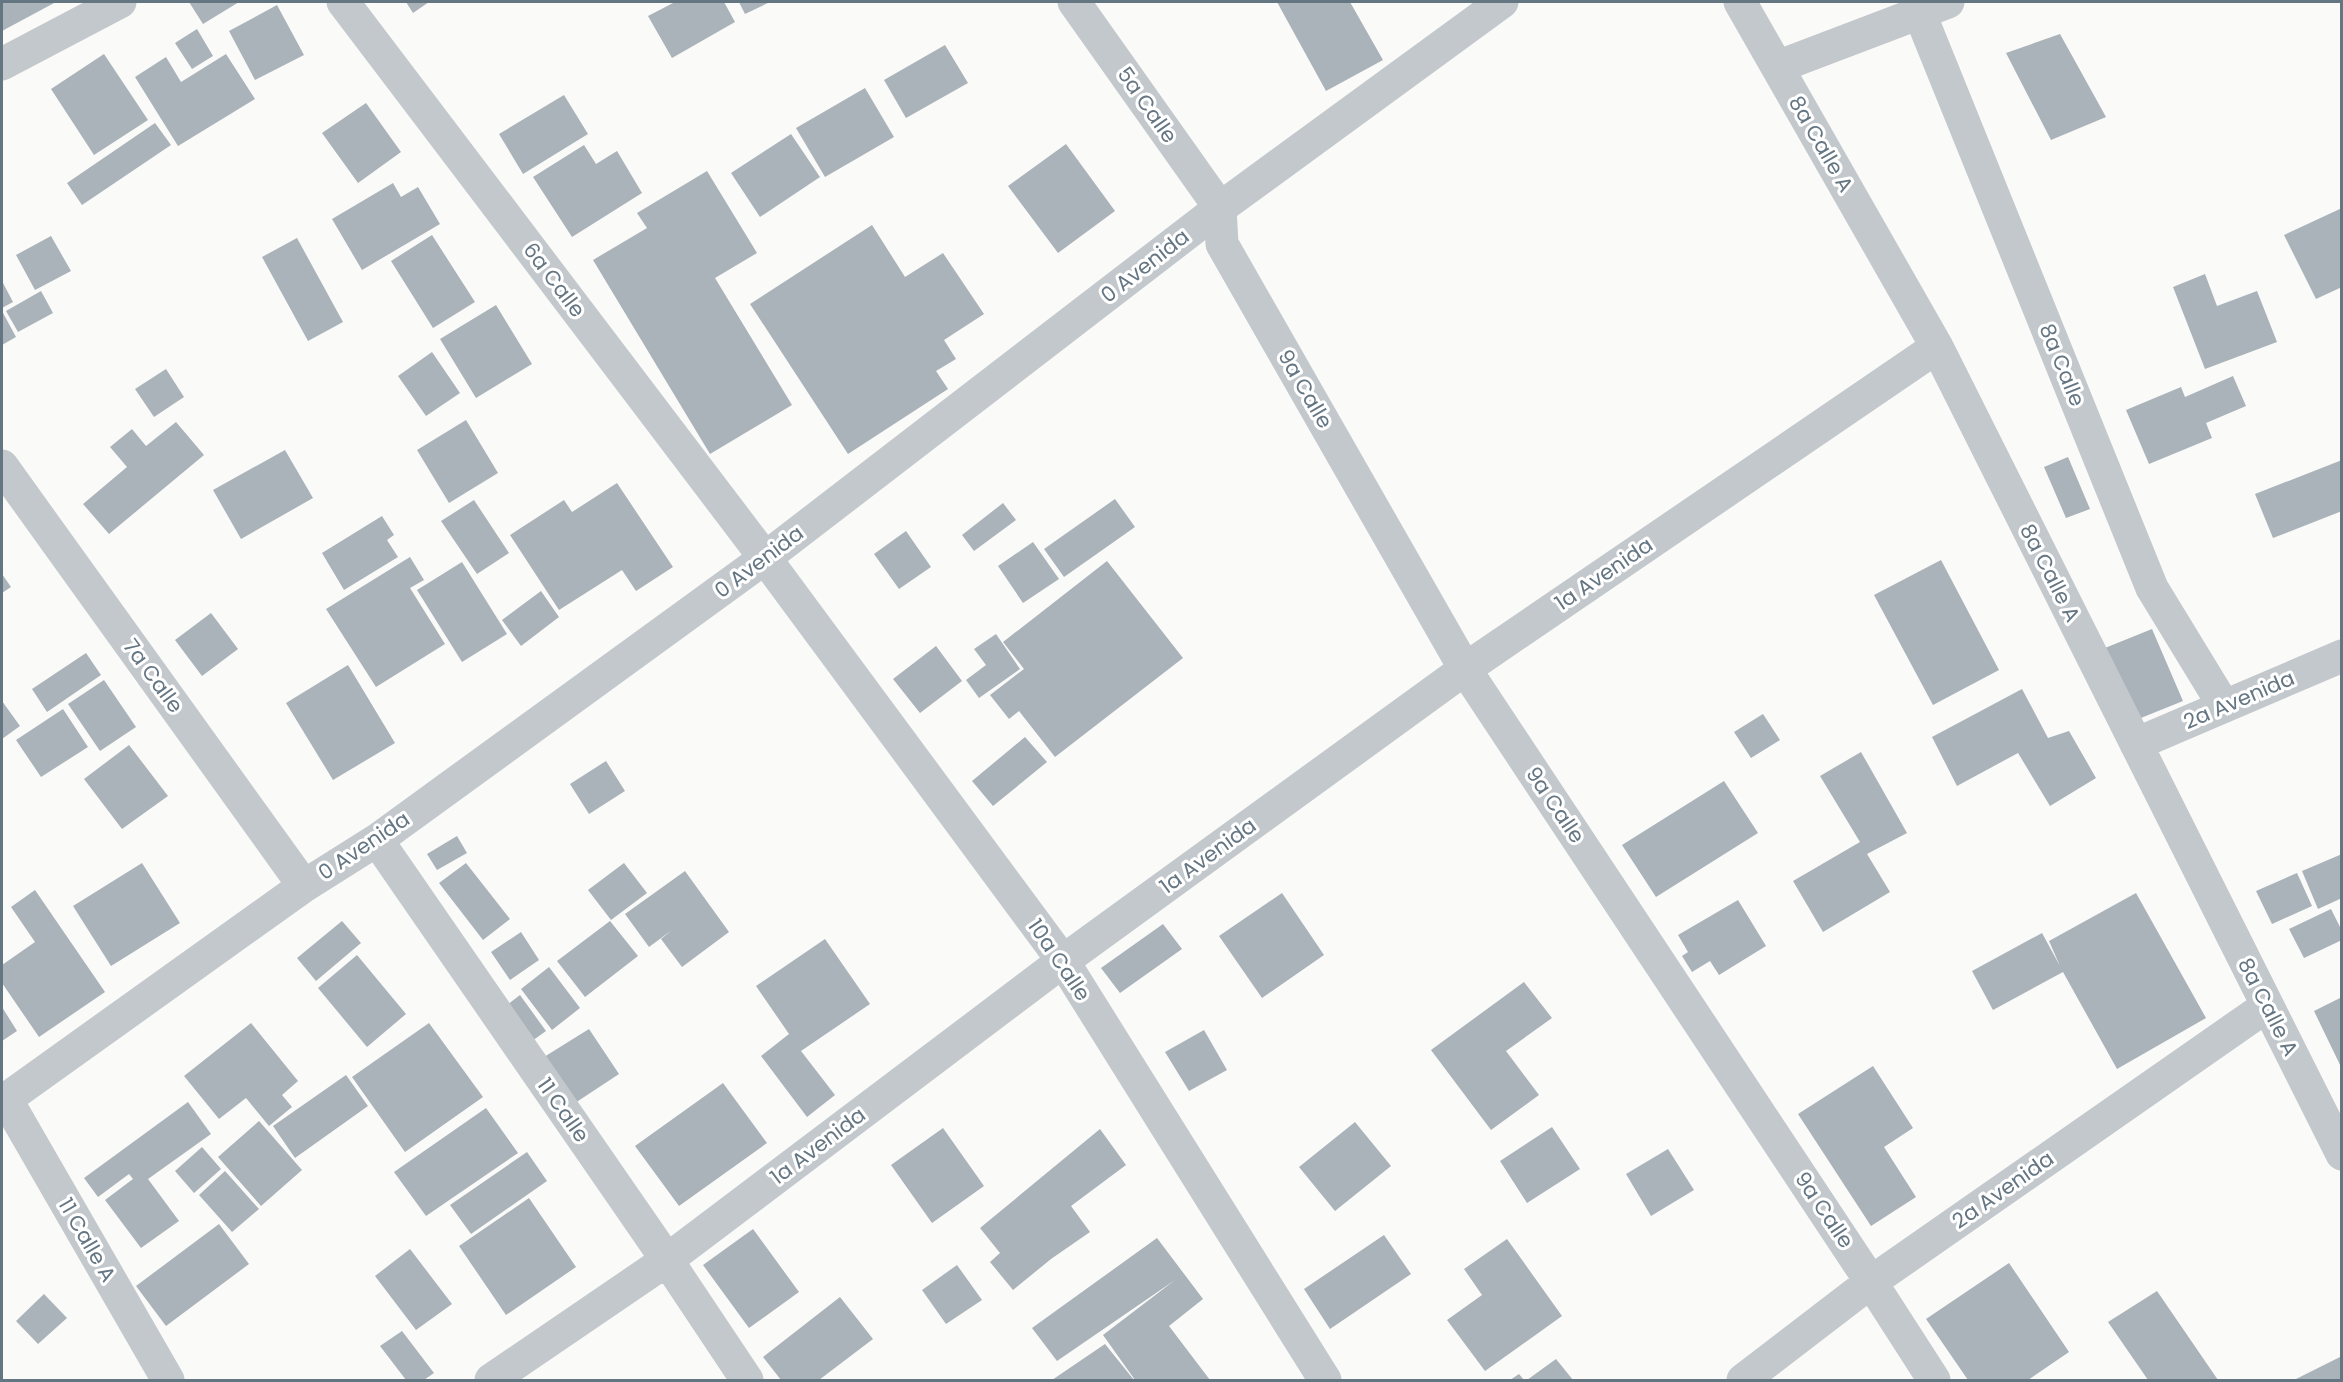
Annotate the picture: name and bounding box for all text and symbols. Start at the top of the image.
street label: 5a Calle [1111,61,1184,149]
street label: 8a Calle A [1782,90,1861,197]
street label: 0 Avenida [1094,222,1195,309]
street label: 6a Calle [517,236,592,323]
street label: 8a Calle [2033,319,2092,410]
street label: 9a Calle [1271,344,1340,434]
street label: 0 Avenida [708,519,809,605]
street label: 8a Calle A [2013,519,2088,627]
street label: 1a Avenida [1549,530,1658,617]
street label: 7a Calle [117,633,190,719]
street label: 2a Avenida [2179,663,2299,736]
street label: 9a Calle [1519,761,1592,849]
street label: 0 Avenida [312,804,415,887]
street label: 1a Avenida [1154,811,1262,900]
street label: 10a Calle [1021,913,1098,1007]
street label: 8a Calle A [2231,953,2306,1061]
street label: 11 Calle [531,1072,596,1148]
street label: 1a Avenida [764,1100,871,1191]
street label: 2a Avenida [1946,1144,2059,1235]
street label: 9a Calle [1788,1166,1861,1254]
street label: 11 Calle A [52,1192,123,1287]

